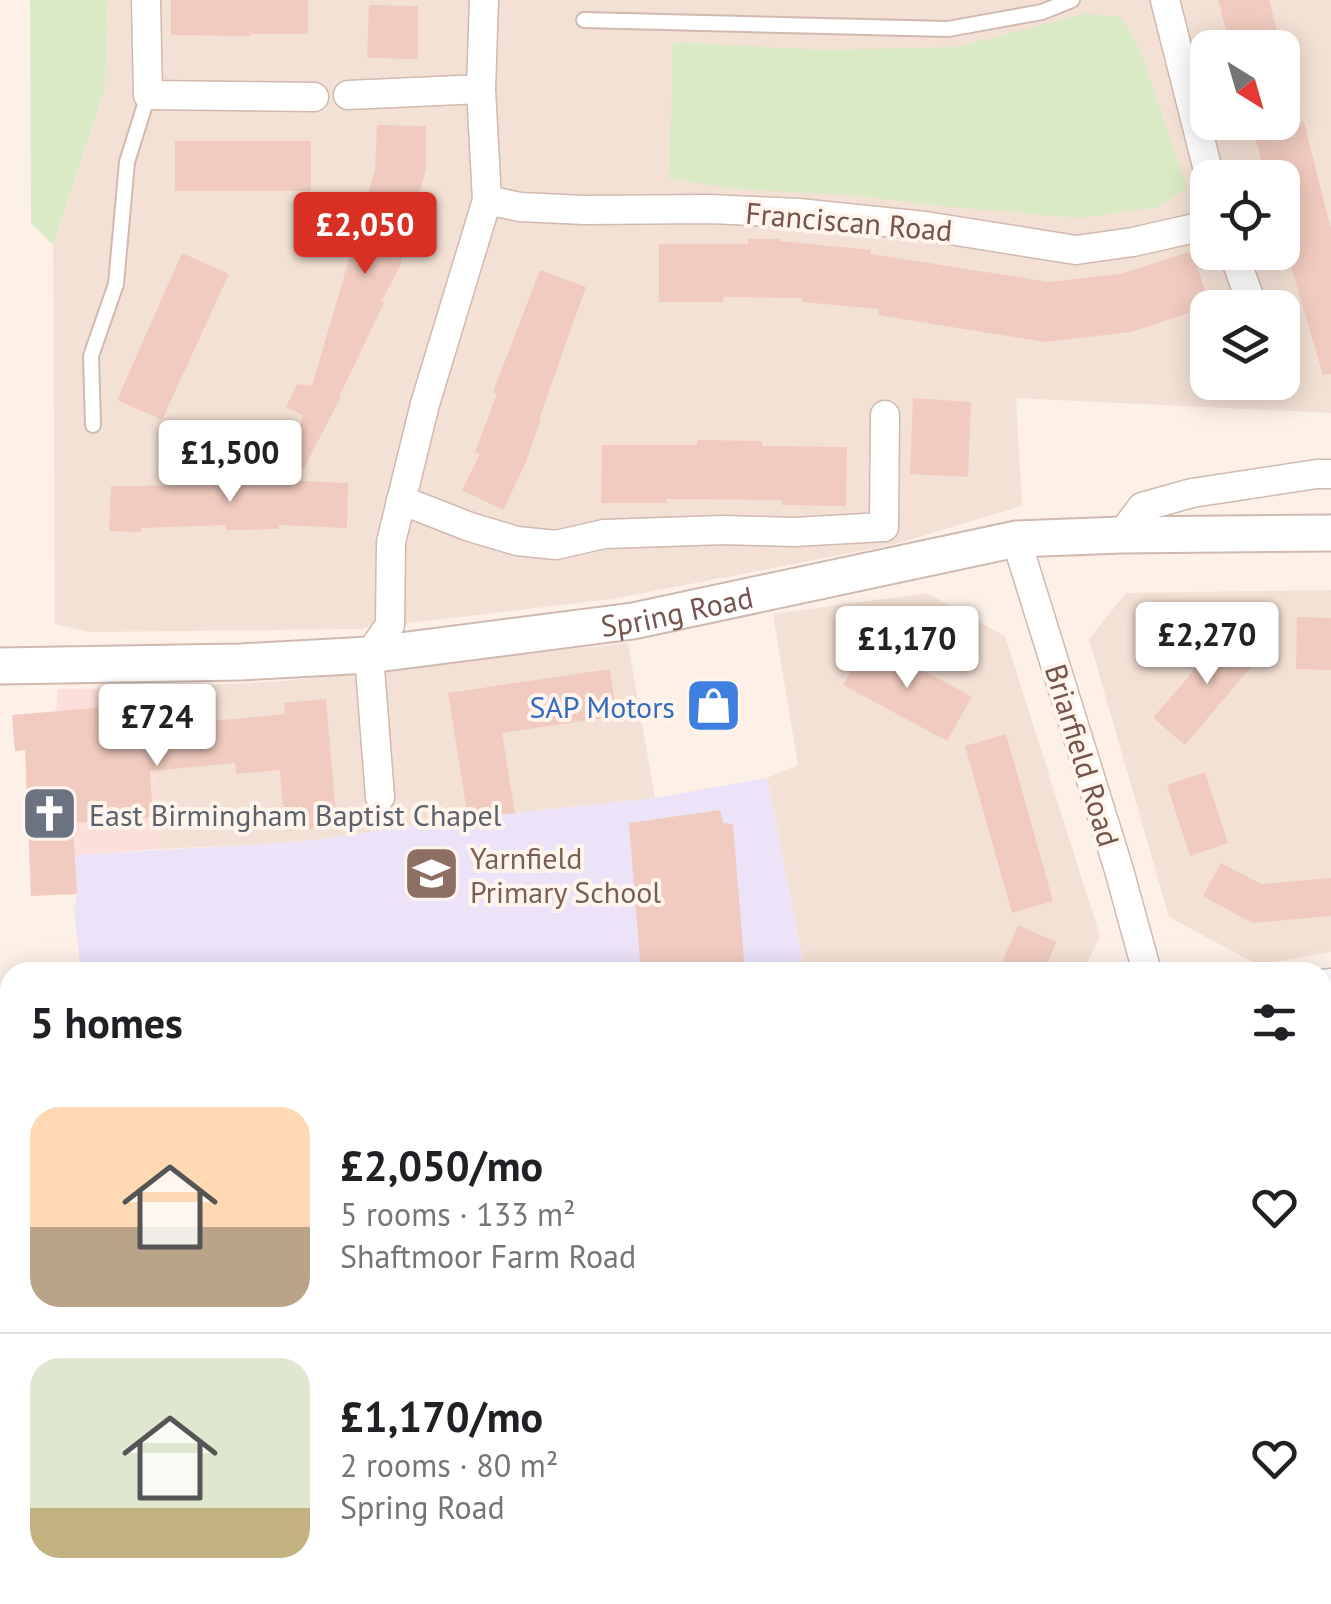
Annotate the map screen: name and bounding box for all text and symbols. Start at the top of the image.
north arrow [1190,30,1300,140]
map controls [1190,30,1300,400]
button: locate [1190,160,1300,270]
pin: £2,050 [284,192,446,277]
street label: Franciscan Road [744,193,954,249]
text: £2,050 [316,203,414,245]
button: layers [1190,290,1300,400]
pin: £1,500 [149,420,311,505]
text: £1,500 [181,431,279,473]
street label: Spring Road [598,576,756,645]
pin: £2,270 [1126,602,1288,687]
pin: £1,170 [826,606,988,691]
text: £2,270 [1158,613,1256,655]
text: £1,170 [858,617,956,659]
street label: Briarfield Road [1037,659,1129,851]
shop icon: SAP Motors [684,676,744,736]
pin: £724 [98,684,216,769]
place label: SAP Motors [529,687,675,726]
text: £724 [121,695,193,737]
church icon: East Birmingham Baptist Chapel [20,784,80,844]
place label: East Birmingham Baptist Chapel [89,795,502,834]
place label: Yarnfield Primary School [470,838,661,911]
school or university icon: Yarnfield Primary School [401,844,461,904]
text: 5 homes [30,995,183,1050]
icon: filters [1247,995,1302,1050]
text: £2,050/mo [340,1138,543,1193]
icon: home [110,1147,230,1267]
icon: heart [1247,1180,1302,1235]
text: 5 rooms · 133 m² [340,1193,576,1235]
text: Shaftmoor Farm Road [340,1235,636,1277]
text: £1,170/mo [340,1389,543,1444]
icon: home [110,1398,230,1518]
icon: heart [1247,1431,1302,1486]
text: 2 rooms · 80 m² [340,1444,558,1486]
text: Spring Road [340,1486,505,1528]

